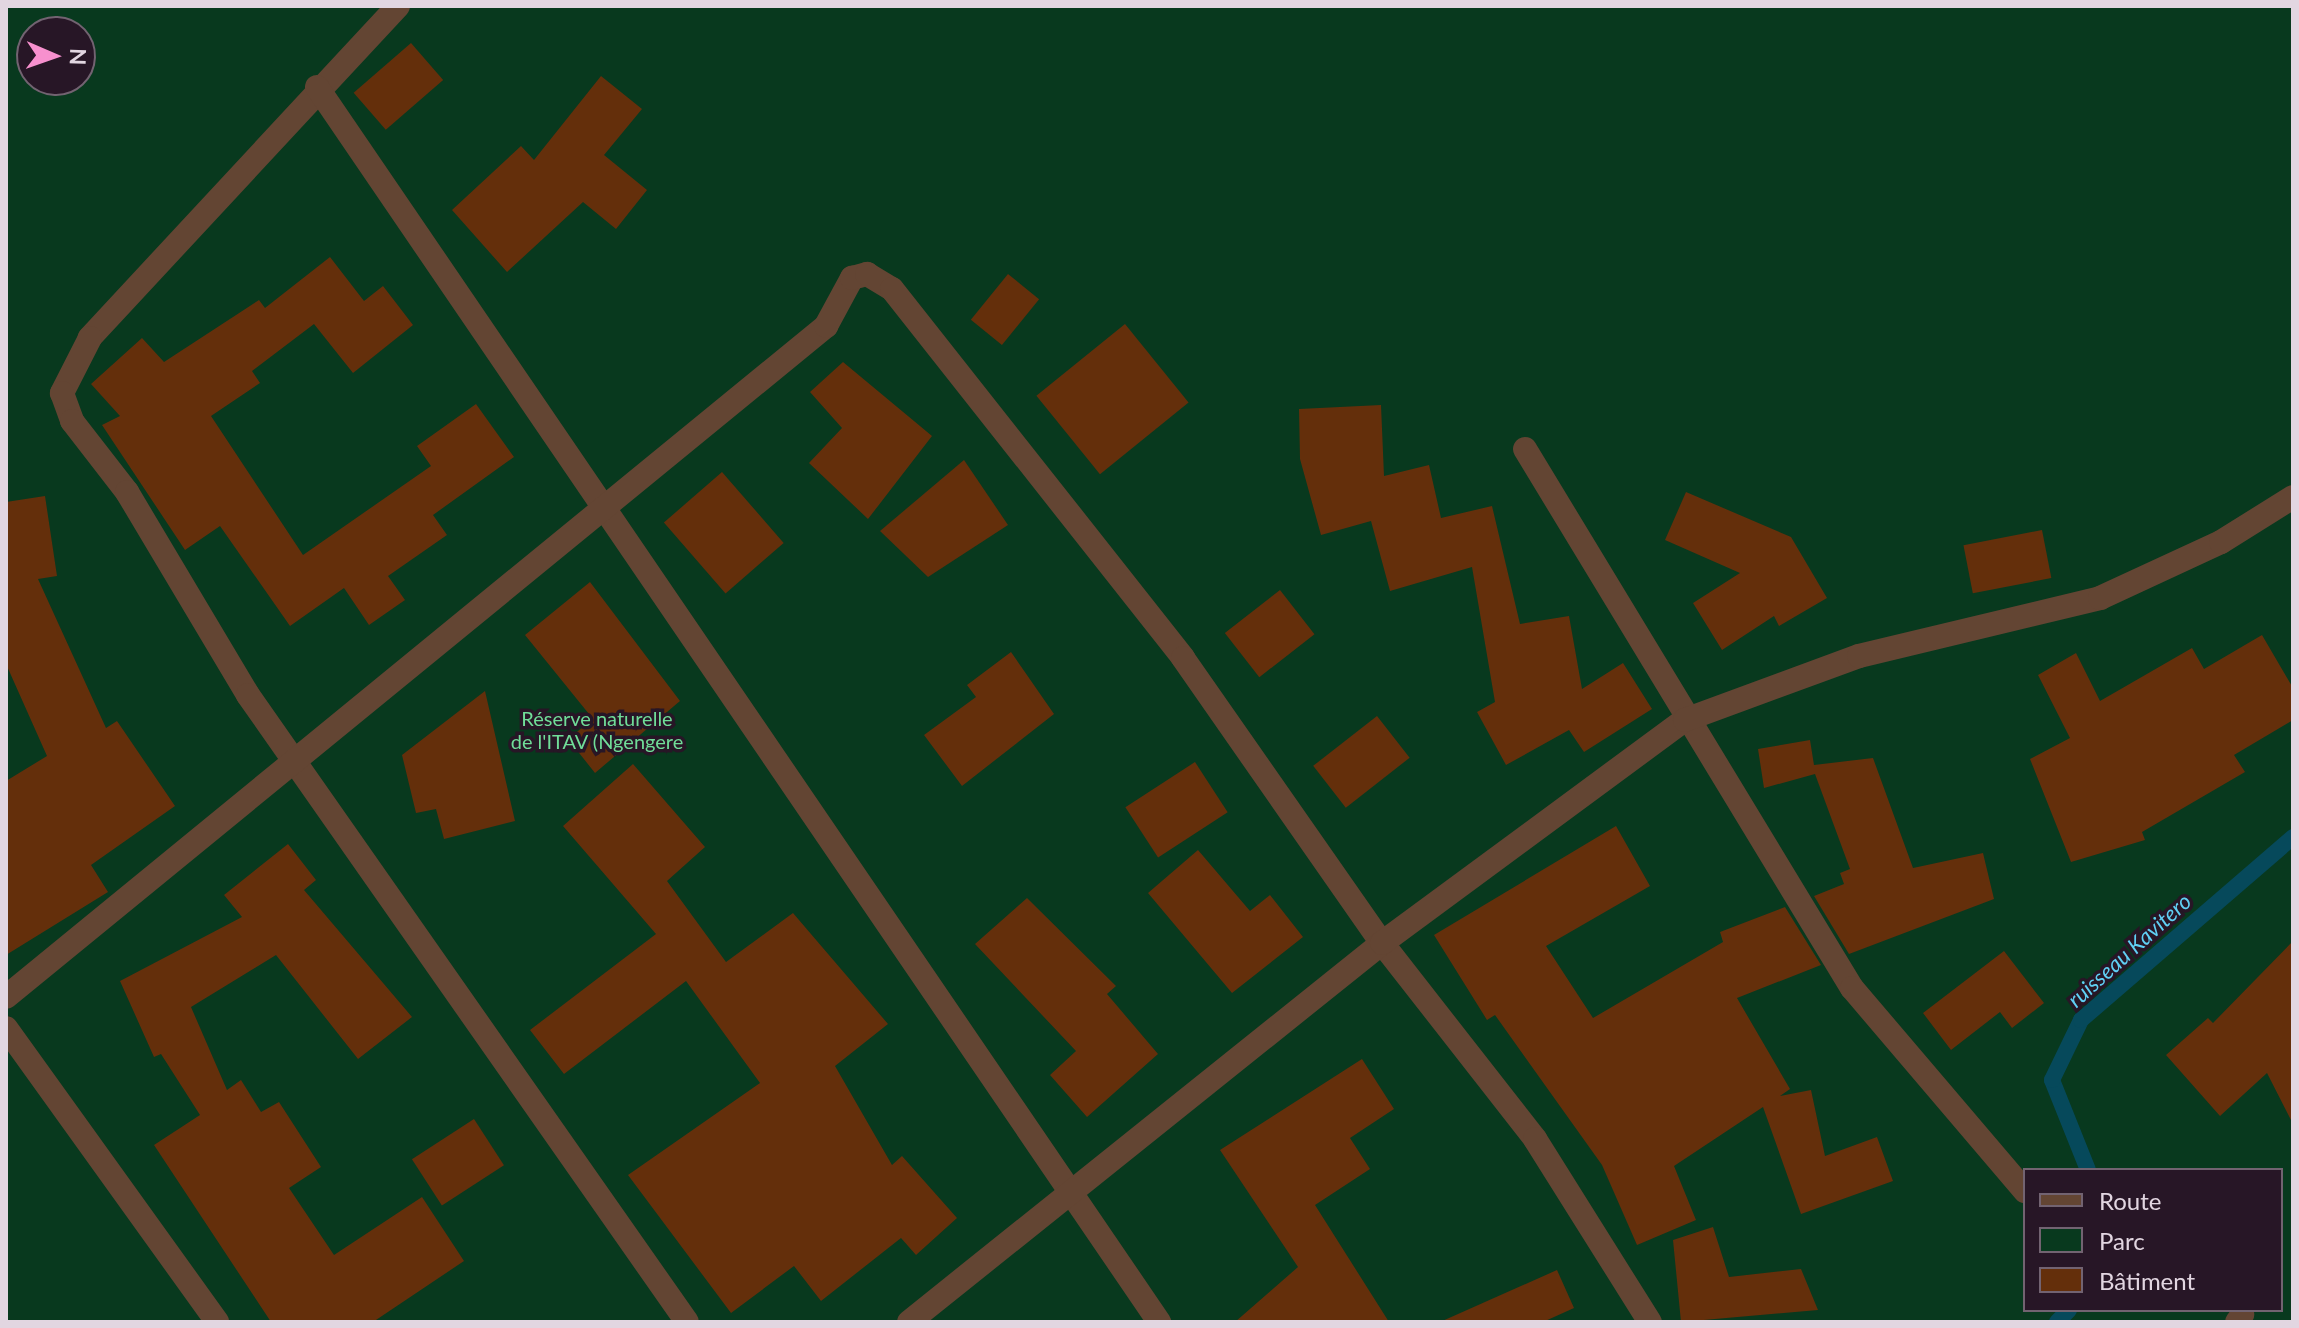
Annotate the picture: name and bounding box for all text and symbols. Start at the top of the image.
north arrow [16,16,96,96]
text: N [65,48,92,66]
park label: Réserve naturelle de l'ITAV (Ngengere [510,706,684,753]
water label: ruisseau Kavitero [2062,888,2196,1012]
legend [2023,1168,2283,1312]
text: Route [2099,1186,2161,1215]
text: Parc [2099,1226,2145,1255]
text: Bâtiment [2099,1266,2195,1295]

